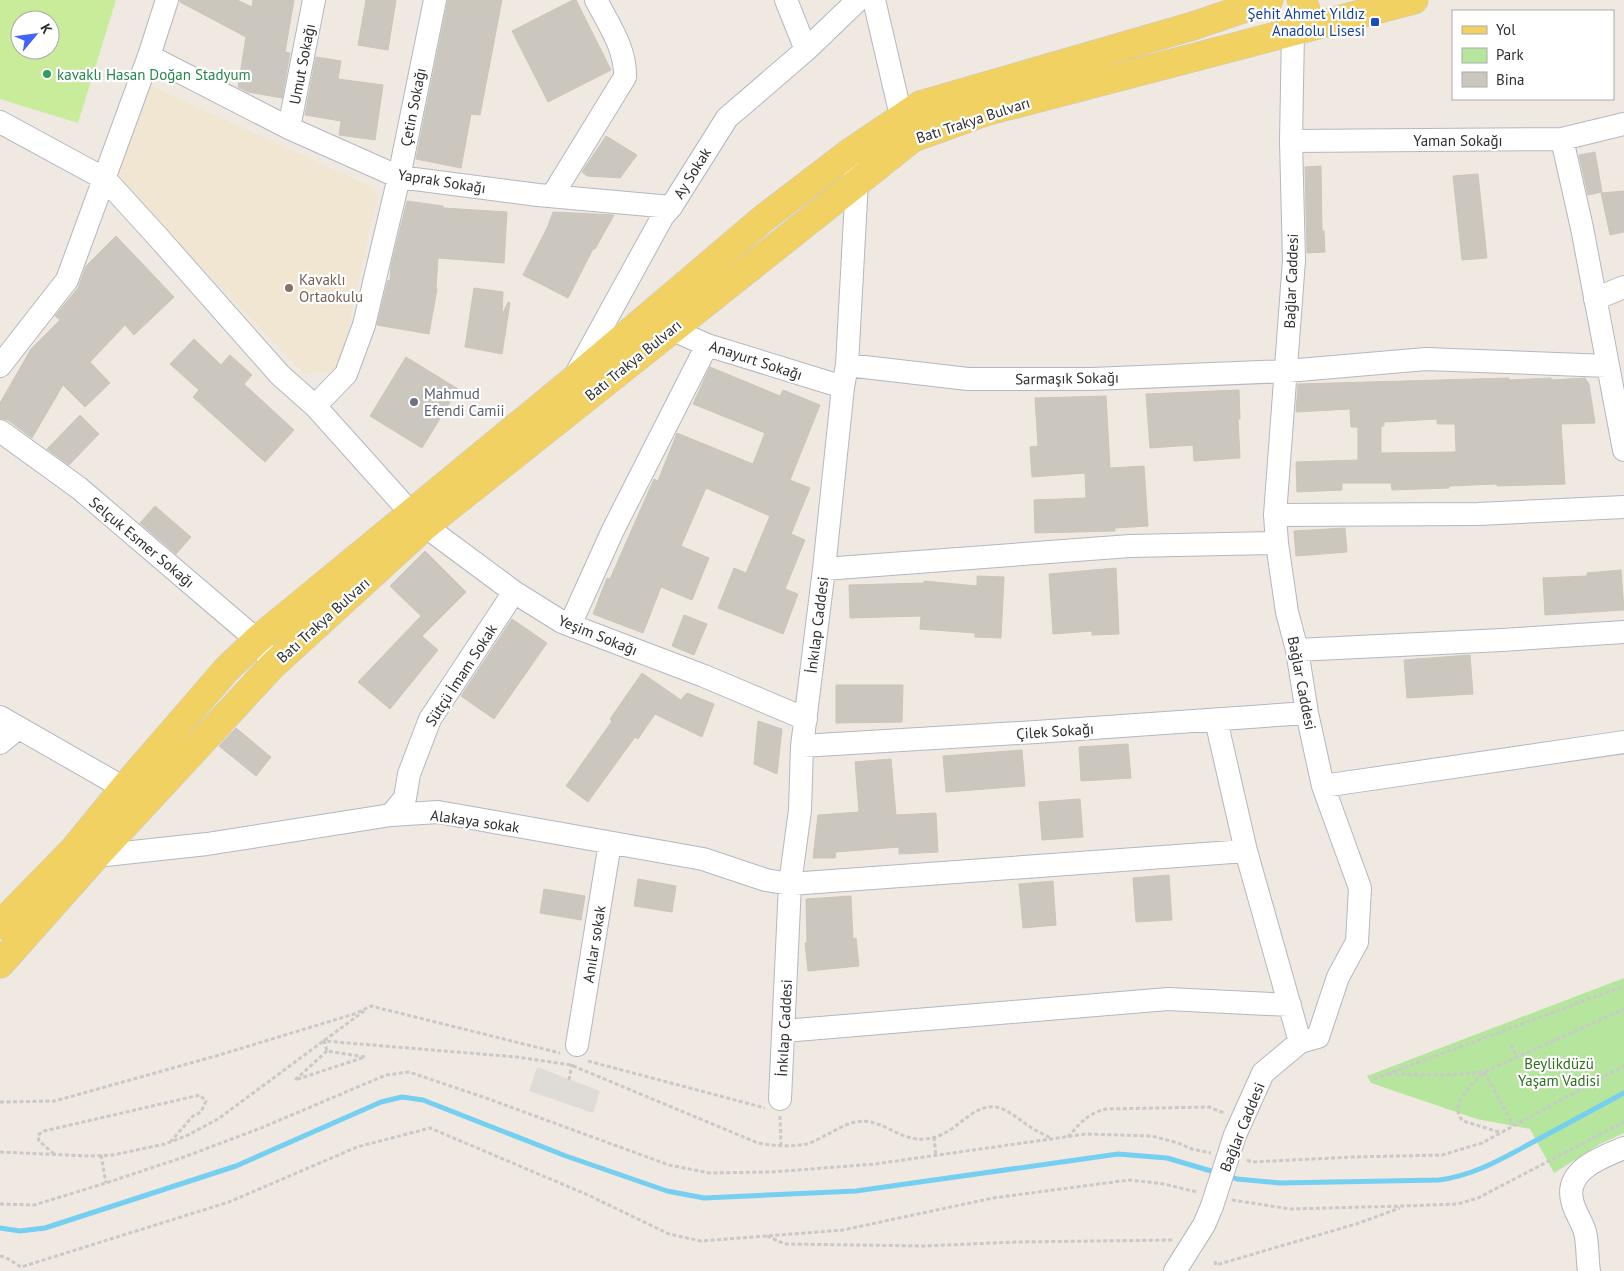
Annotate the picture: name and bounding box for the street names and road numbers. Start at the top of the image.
street label: Umut Sokağı [285,22,319,106]
street label: Çetin Sokağı [396,66,430,148]
street label: Batı Trakya Bulvarı [914,93,1032,147]
street label: Yaman Sokağı [1413,131,1503,150]
street label: Ay Sokak [669,143,715,202]
street label: Yaprak Sokağı [397,165,487,197]
street label: Bağlar Caddesi [1280,233,1302,329]
street label: Batı Trakya Bulvarı [581,315,685,405]
street label: Anayurt Sokağı [707,336,805,384]
street label: Sarmaşık Sokağı [1015,368,1119,388]
street label: Selçuk Esmer Sokağı [86,492,198,592]
street label: Batı Trakya Bulvarı [273,573,373,667]
street label: İnkılap Caddesi [802,575,832,675]
street label: Yeşim Sokağı [556,610,640,660]
street label: Sütçü İmam Sokak [421,620,501,730]
street label: Bağlar Caddesi [1284,635,1320,731]
street label: Çilek Sokağı [1015,719,1095,743]
street label: Alakaya sokak [429,805,522,837]
street label: Anılar sokak [579,903,610,984]
street label: İnkılap Caddesi [772,979,796,1077]
street label: Bağlar Caddesi [1215,1079,1269,1175]

